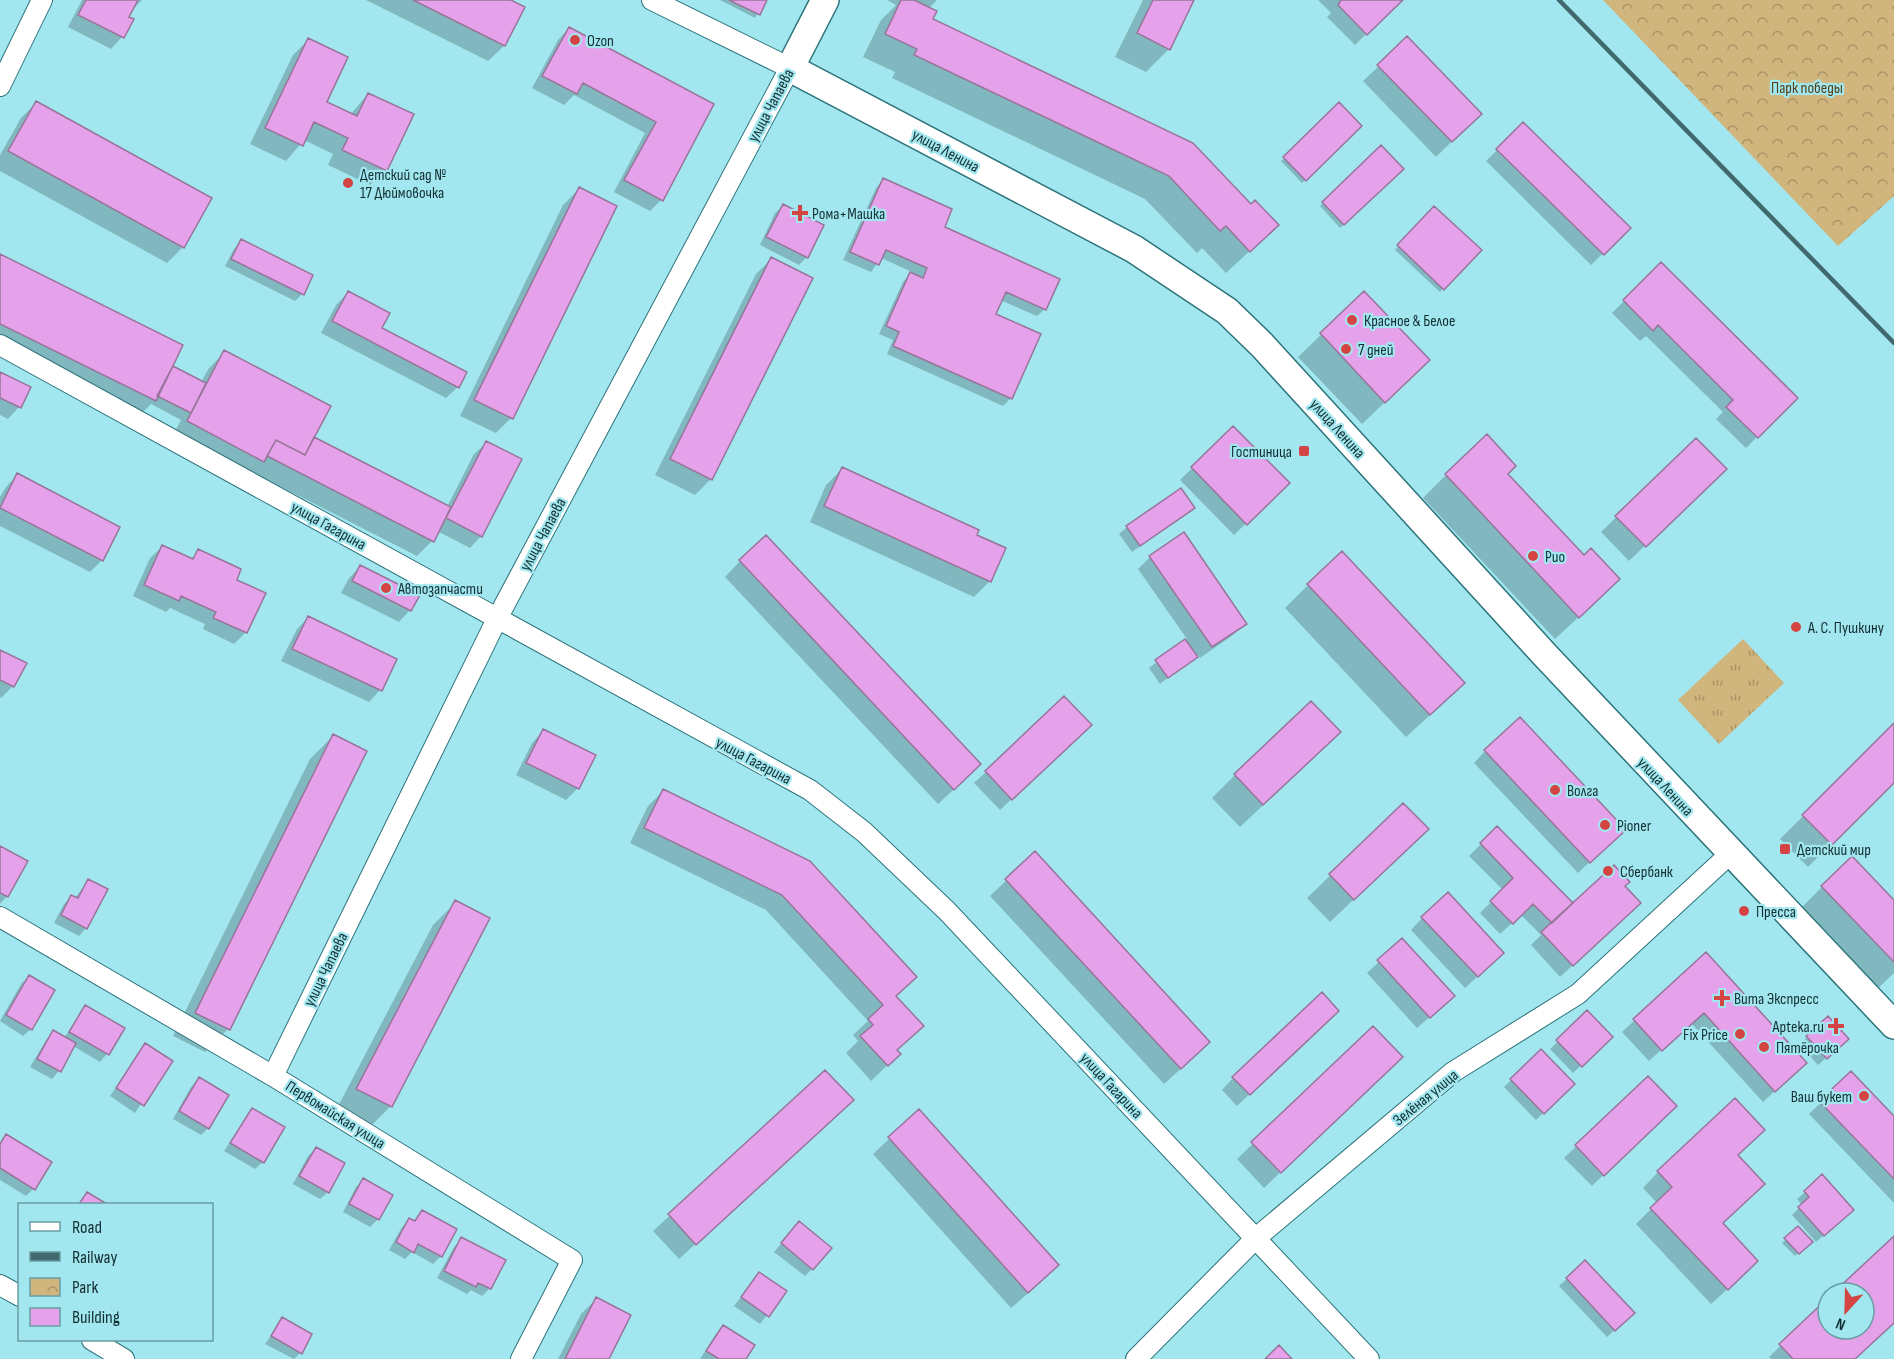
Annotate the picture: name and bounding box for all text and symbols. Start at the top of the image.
place label: Ozon [587,32,614,51]
marker: Ozon [568,33,582,47]
street label: улица Чапаева [744,66,798,145]
park label: Парк победы [1771,79,1843,98]
street label: улица Ленина [908,126,982,177]
place label: Детский сад № 17 Дюймовочка [360,166,446,203]
marker: Детский сад № 17 Дюймовочка [341,176,355,190]
place label: Рома+Машка [812,205,885,224]
marker: Рома+Машка [793,206,807,220]
place label: Красное & Белое [1364,312,1455,331]
marker: Красное & Белое [1345,313,1359,327]
place label: 7 дней [1358,341,1393,360]
marker: 7 дней [1339,342,1353,356]
street label: улица Ленина [1305,395,1369,463]
place label: Гостиница [1231,443,1292,462]
marker: Гостиница [1297,444,1311,458]
street label: улица Чапаева [516,495,570,574]
street label: улица Гагарина [287,498,369,555]
place label: Рио [1545,548,1565,567]
marker: Рио [1526,549,1540,563]
place label: Автозапчасти [397,580,483,599]
marker: Автозапчасти [379,581,393,595]
place label: А. С. Пушкину [1807,619,1884,638]
marker: А. С. Пушкину [1789,620,1803,634]
street label: улица Гагарина [712,733,794,789]
street label: улица Ленина [1633,754,1697,820]
place label: Волга [1567,782,1598,801]
marker: Волга [1548,783,1562,797]
place label: Pioner [1617,817,1652,836]
marker: Pioner [1598,818,1612,832]
place label: Детский мир [1797,841,1871,860]
marker: Детский мир [1778,842,1792,856]
place label: Сбербанк [1620,863,1674,882]
marker: Сбербанк [1601,864,1615,878]
place label: Пресса [1756,903,1796,922]
marker: Пресса [1737,904,1751,918]
street label: улица Чапаева [300,930,352,1010]
place label: Вита Экспресс [1734,990,1819,1009]
marker: Вита Экспресс [1715,991,1729,1005]
place label: Apteka.ru [1771,1018,1824,1037]
marker: Apteka.ru [1829,1019,1843,1033]
place label: Fix Price [1683,1026,1728,1045]
marker: Fix Price [1733,1027,1747,1041]
place label: Пятёрочка [1776,1039,1839,1058]
marker: Пятёрочка [1757,1040,1771,1054]
street label: улица Гагарина [1076,1049,1146,1123]
street label: Зелёная улица [1389,1066,1462,1130]
street label: Первомайская улица [282,1077,388,1153]
place label: Ваш букет [1791,1088,1852,1107]
marker: Ваш букет [1857,1089,1871,1103]
legend [18,1203,213,1341]
text: Road [72,1217,102,1238]
text: Railway [72,1247,117,1268]
text: Park [72,1277,98,1298]
north arrow [1816,1281,1876,1341]
text: Building [72,1307,120,1328]
text: N [1833,1313,1848,1334]

